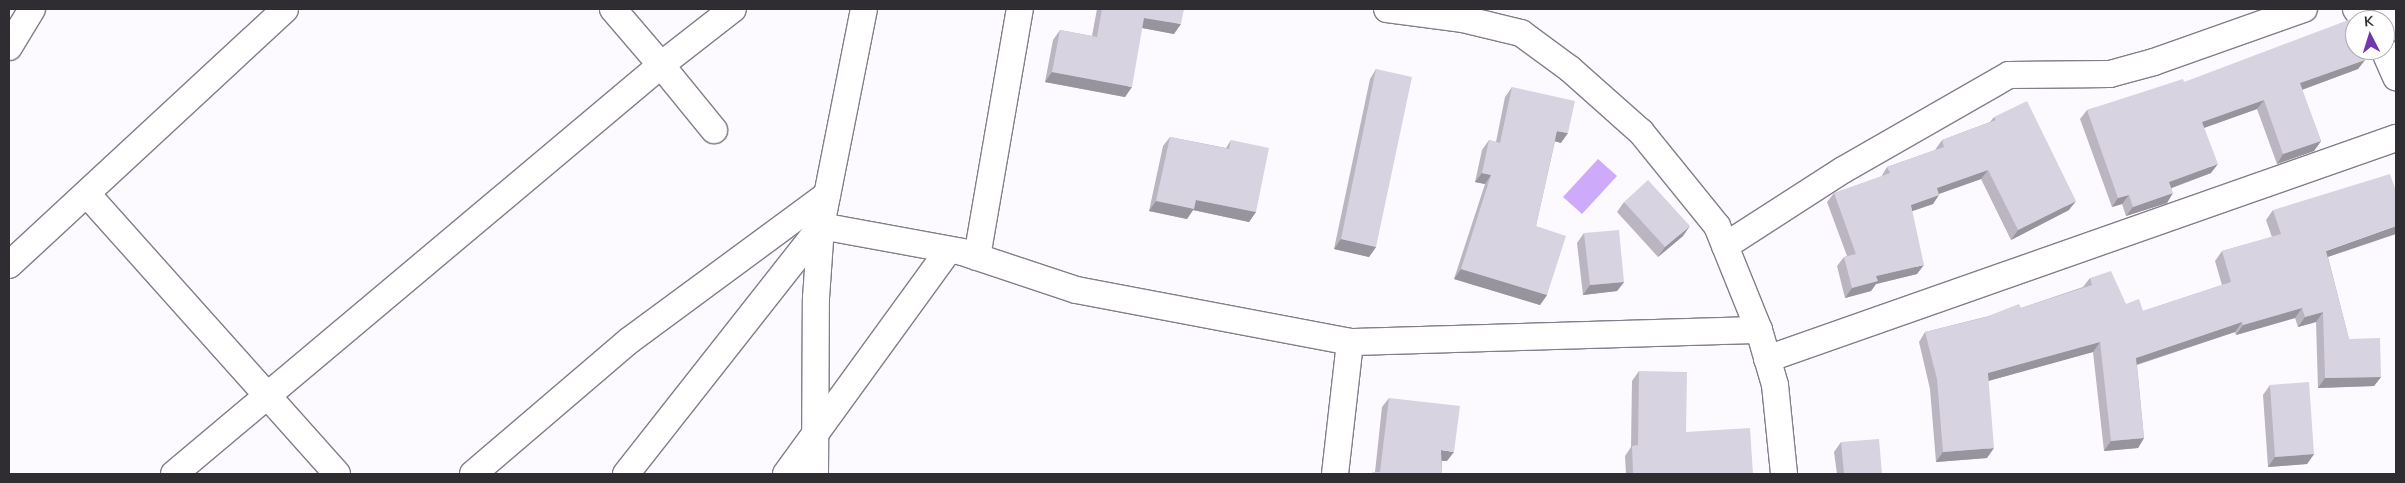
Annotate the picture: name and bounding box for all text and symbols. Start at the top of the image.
north arrow [2345,10,2395,60]
text: K [2363,12,2374,30]

